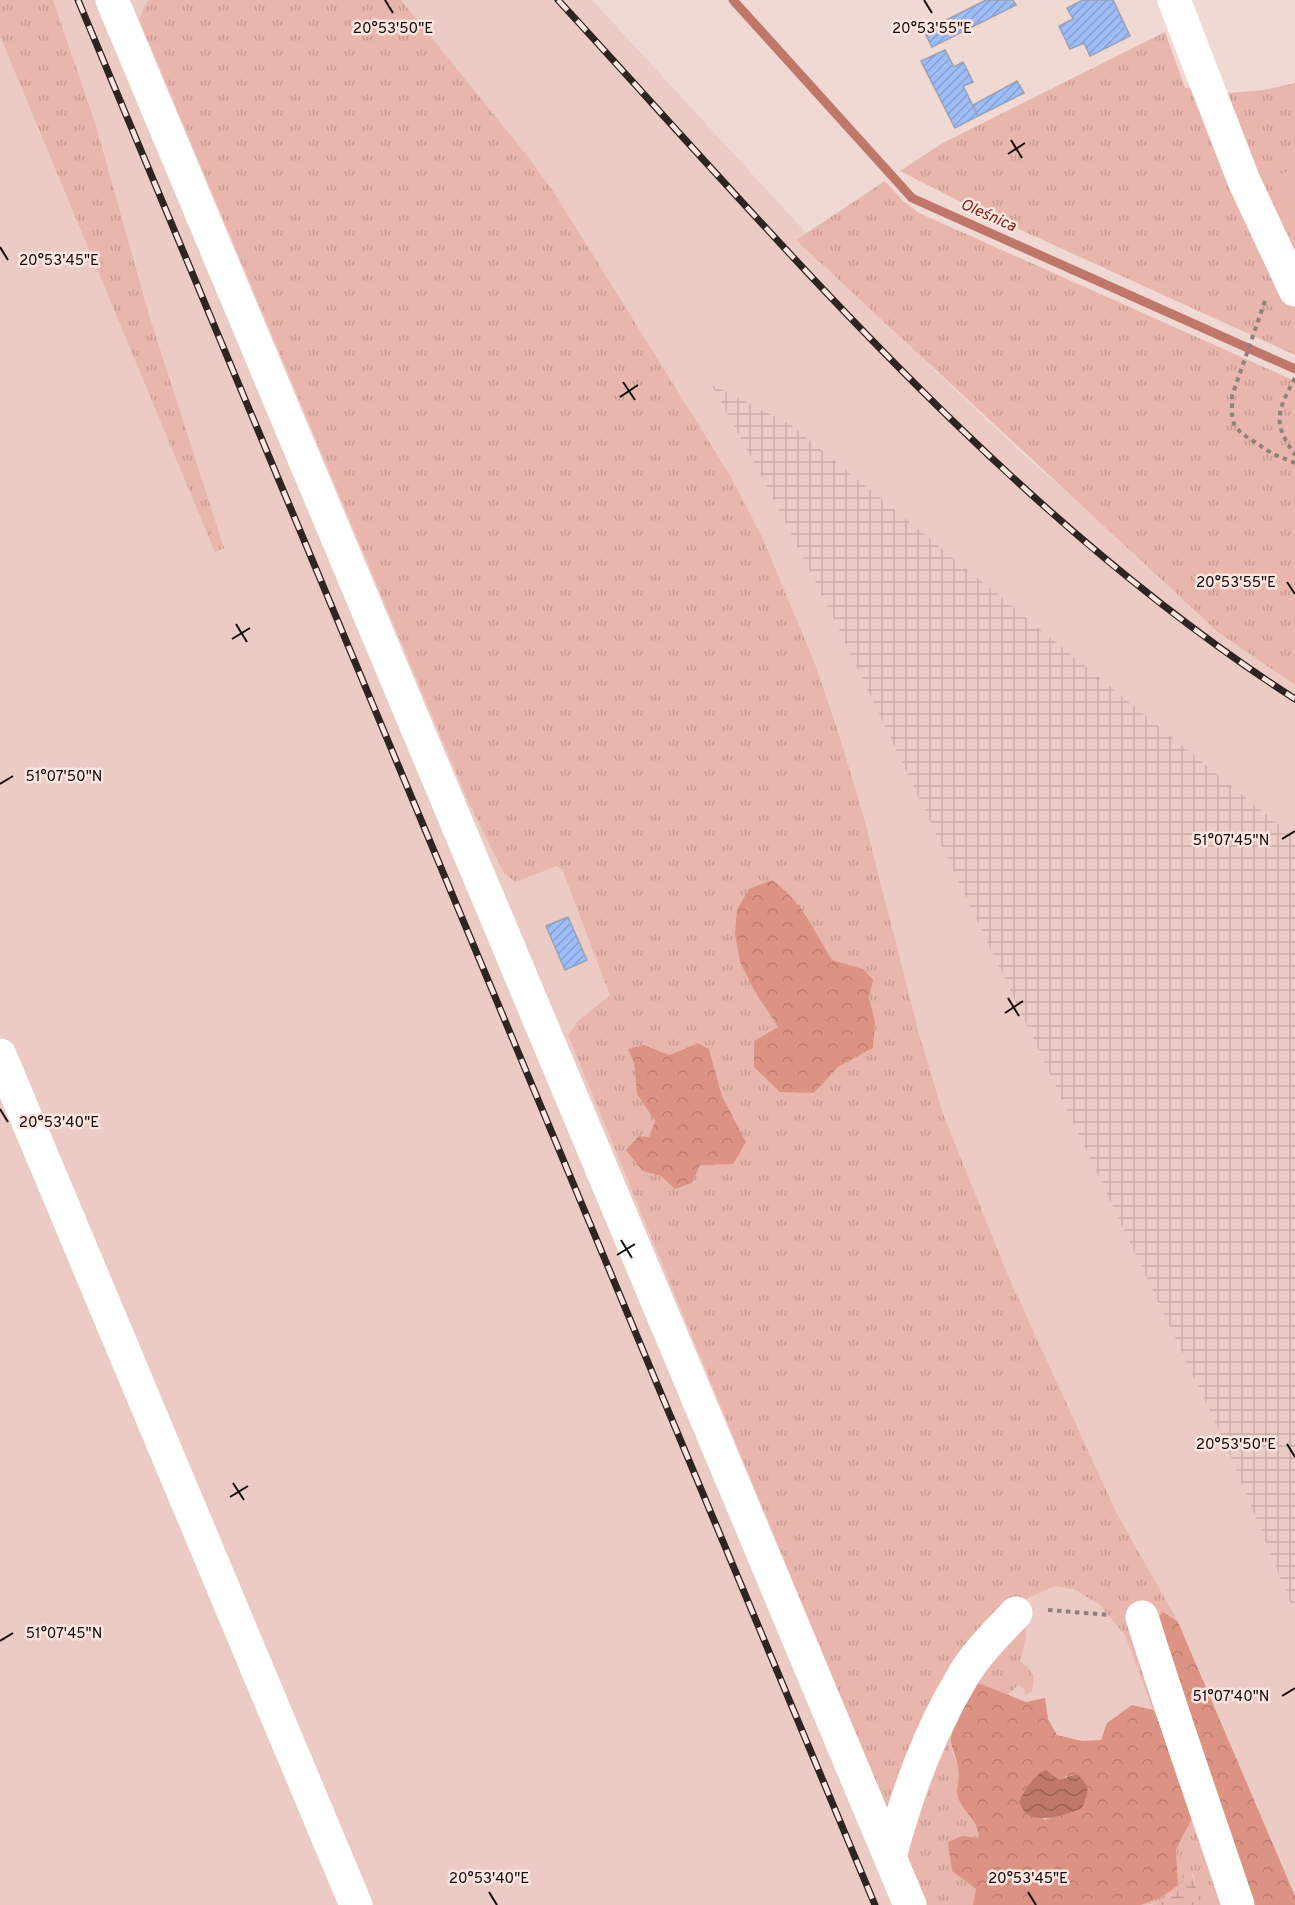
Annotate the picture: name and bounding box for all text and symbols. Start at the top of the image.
text: 20°53'50"E [353,20,433,39]
text: 20°53'55"E [892,20,972,39]
water label: Oleśnica [957,195,1020,237]
text: 20°53'45"E [19,252,99,271]
text: 20°53'55"E [1196,574,1276,593]
text: 51°07'50"N [26,768,102,787]
text: 51°07'45"N [1193,832,1269,851]
text: 20°53'40"E [19,1114,99,1133]
text: 20°53'50"E [1196,1436,1276,1455]
text: 51°07'45"N [26,1625,102,1644]
text: 51°07'40"N [1193,1688,1269,1707]
text: 20°53'40"E [449,1870,529,1889]
text: 20°53'45"E [988,1870,1068,1889]

